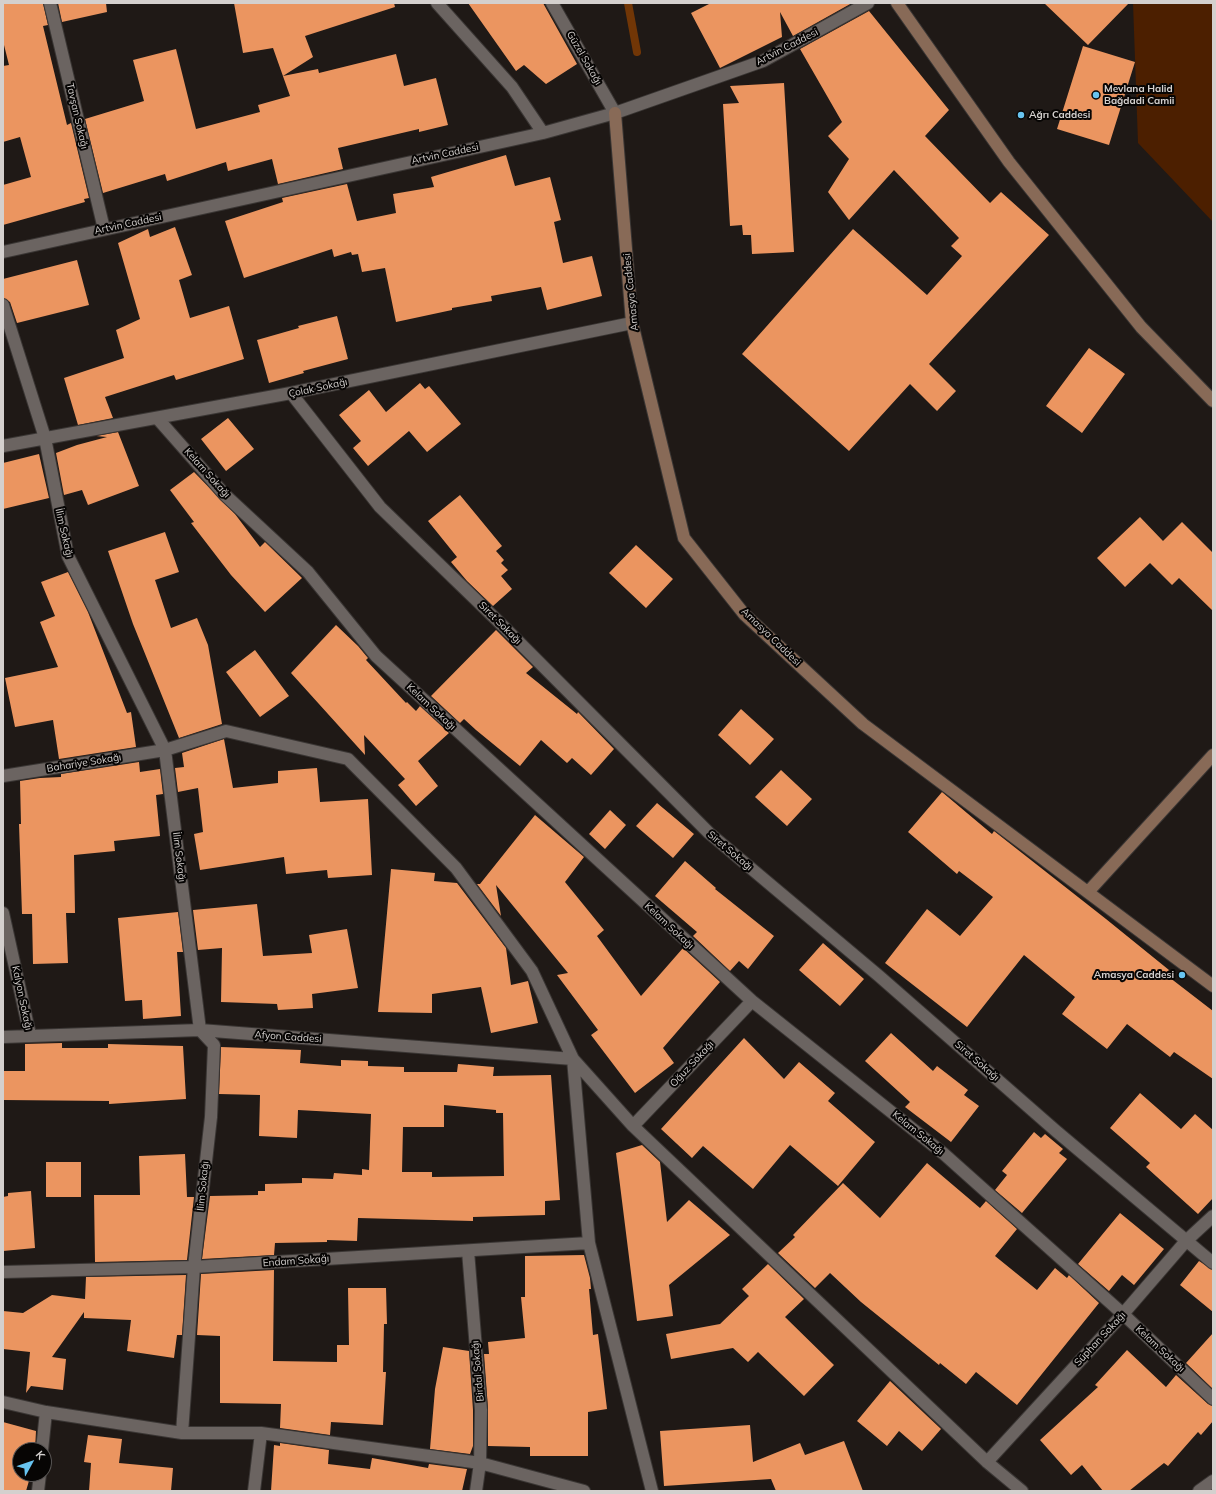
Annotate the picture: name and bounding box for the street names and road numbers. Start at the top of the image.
street label: Artvin Caddesi [754,26,820,68]
street label: Güzel Sokağı [564,29,604,87]
street label: Tavşan Sokağı [64,82,90,150]
street label: Artvin Caddesi [410,141,480,167]
street label: Artvin Caddesi [93,211,163,237]
street label: Amasya Caddesi [621,252,641,332]
street label: Çolak Sokağı [288,376,348,400]
street label: Kelam Sokağı [182,446,232,500]
street label: İlim Sokağı [53,507,75,559]
street label: Siret Sokağı [476,599,524,647]
street label: Amasya Caddesi [739,605,803,669]
street label: Kelam Sokağı [404,681,458,733]
street label: Bahariye Sokağı [46,751,122,775]
street label: Siret Sokağı [705,829,755,873]
street label: İlim Sokağı [170,831,188,883]
street label: Kelam Sokağı [642,900,696,952]
street label: Kalyon Sokağı [9,965,35,1031]
street label: Afyon Caddesi [254,1029,322,1045]
street label: Oğuz Sokağı [668,1038,716,1090]
street label: Siret Sokağı [952,1038,1002,1084]
street label: Kelam Sokağı [890,1109,946,1157]
street label: İlim Sokağı [194,1160,212,1212]
street label: Endam Sokağı [262,1253,330,1269]
street label: Süphan Sokağı [1072,1309,1128,1369]
street label: Kelam Sokağı [1133,1323,1187,1375]
street label: Birdal Sokağı [469,1340,487,1402]

